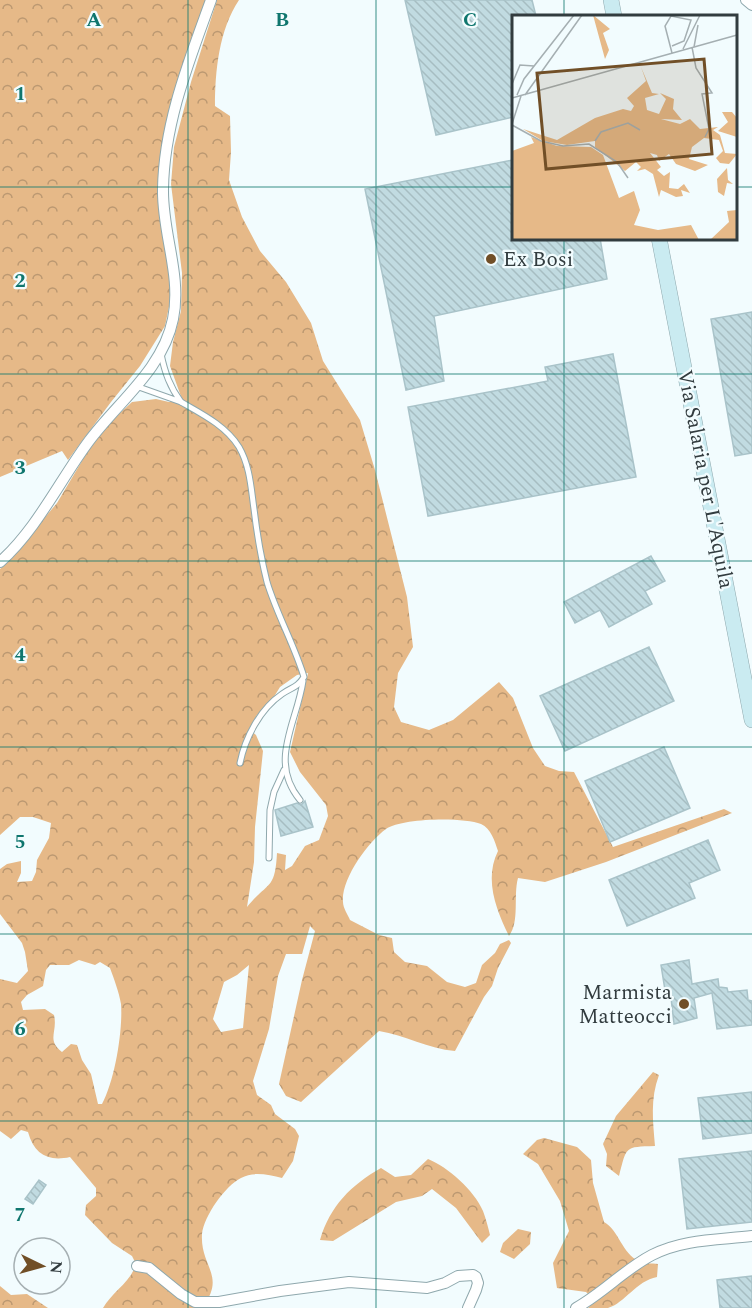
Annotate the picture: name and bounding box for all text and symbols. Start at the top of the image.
text: A [86,5,102,35]
text: B [275,5,289,35]
text: C [463,5,477,35]
inset map [512,15,737,240]
text: 1 [14,79,26,109]
place label: Ex Bosi [503,244,573,276]
marker: Ex Bosi [484,252,498,266]
text: 2 [14,266,26,296]
street label: Via Salaria per L'Aquila [668,367,742,592]
text: 3 [14,453,26,483]
text: 4 [14,640,26,670]
text: 5 [14,827,26,857]
place label: Marmista Matteocci [578,977,673,1033]
marker: Marmista Matteocci [677,997,691,1011]
text: 6 [14,1014,26,1044]
text: 7 [14,1200,26,1230]
north arrow [12,1236,72,1296]
text: N [43,1260,68,1275]

